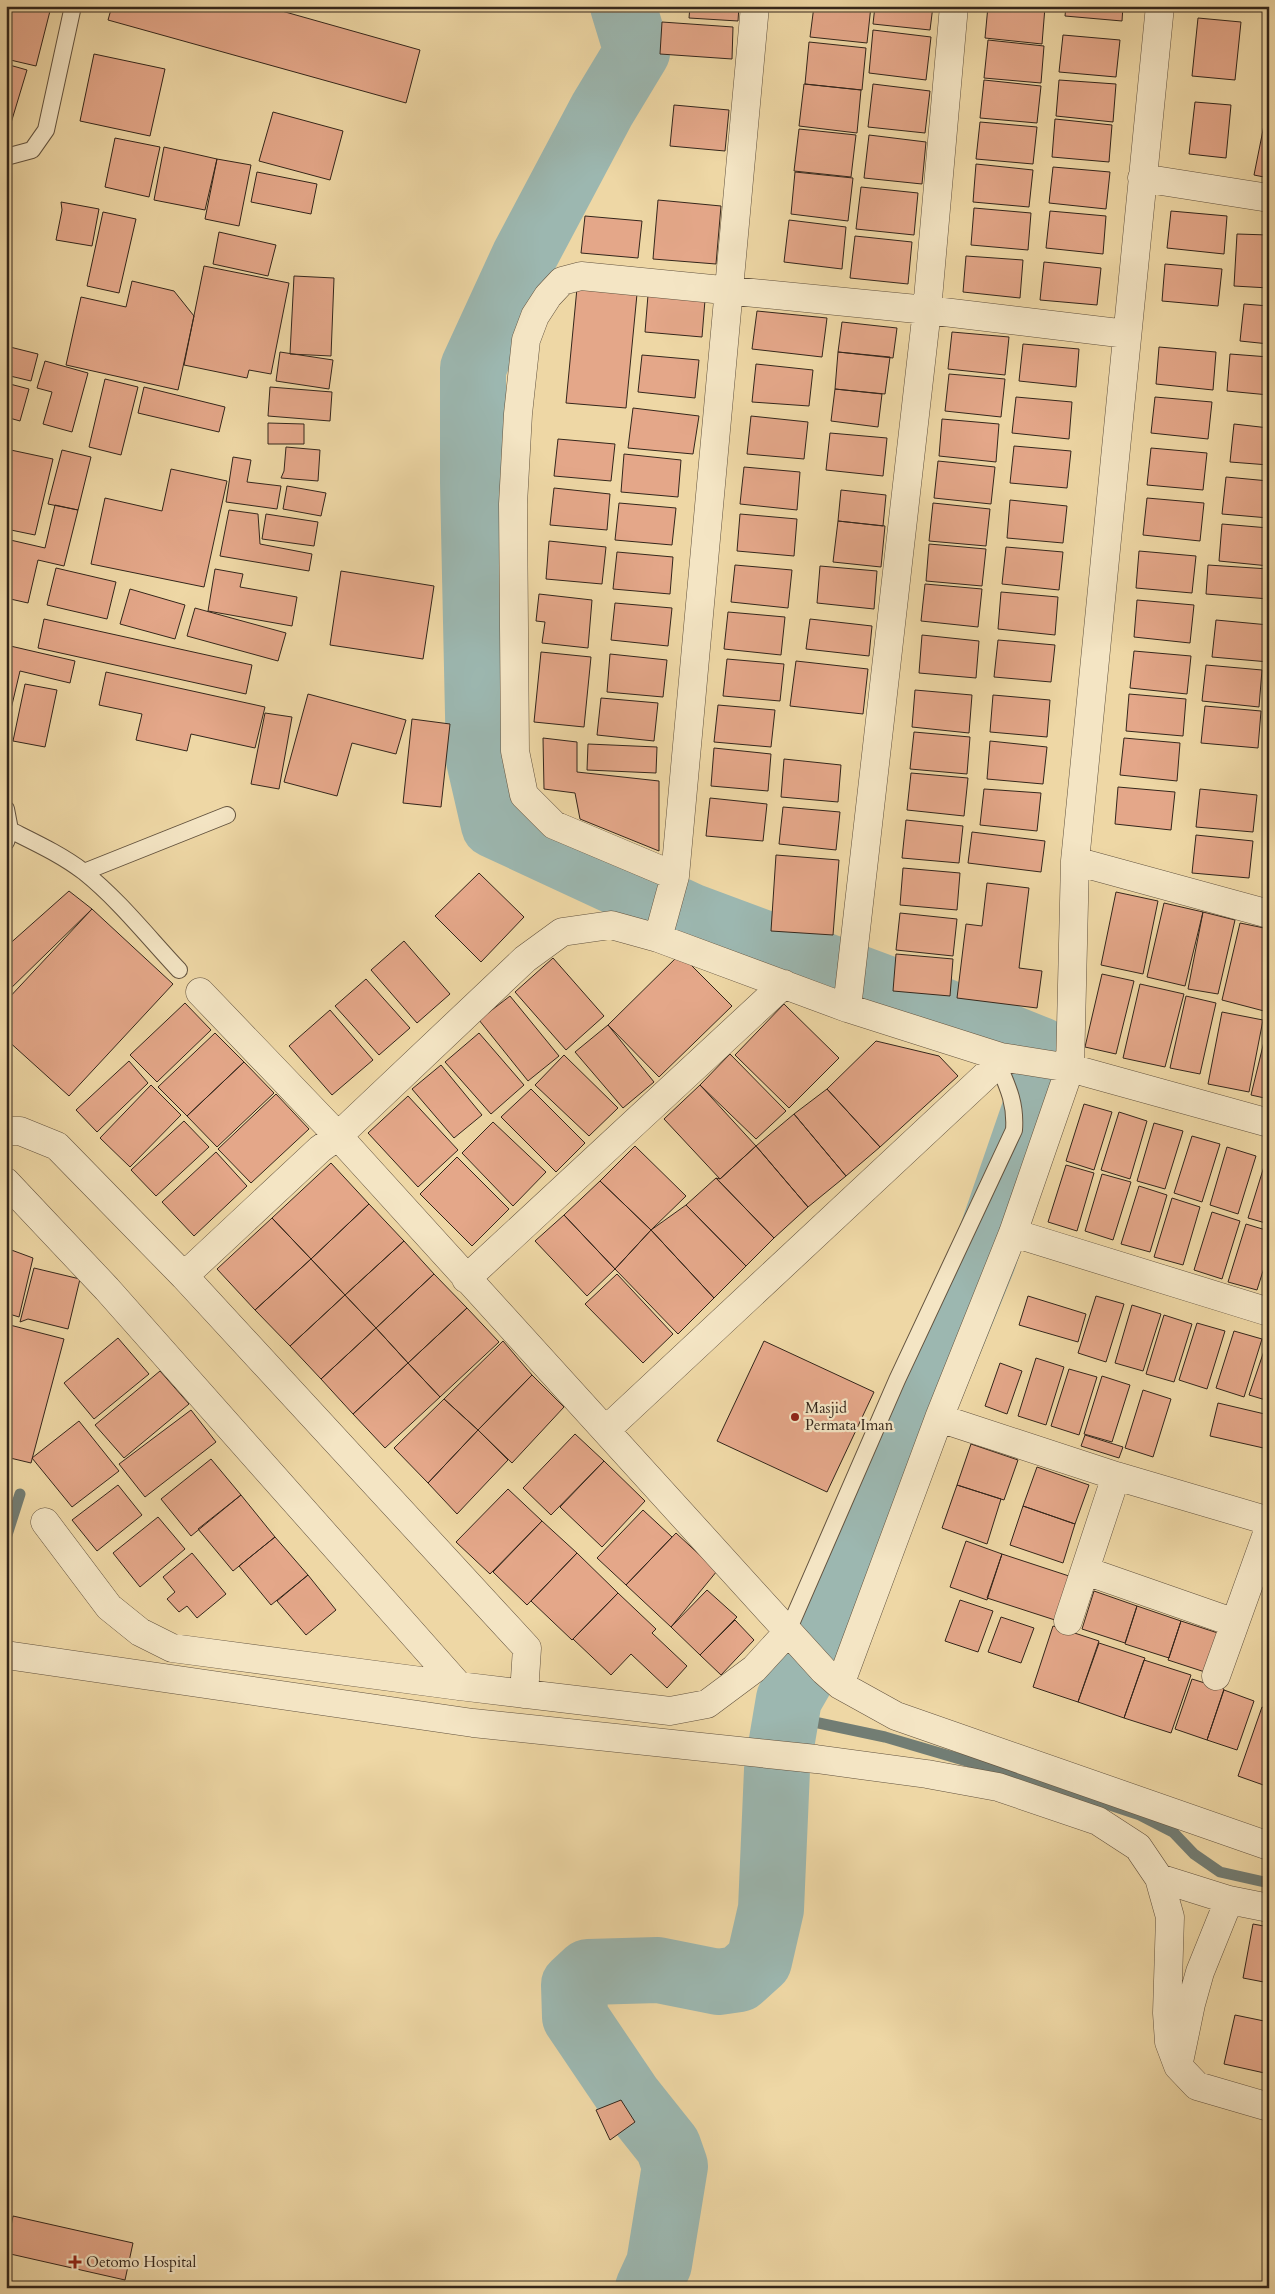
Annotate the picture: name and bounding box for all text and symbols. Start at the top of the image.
place label: Masjid Permata Iman [805,1398,894,1435]
marker: Masjid Permata Iman [789,1411,801,1423]
place label: Oetomo Hospital [86,2252,197,2272]
marker: Oetomo Hospital [68,2255,82,2269]

